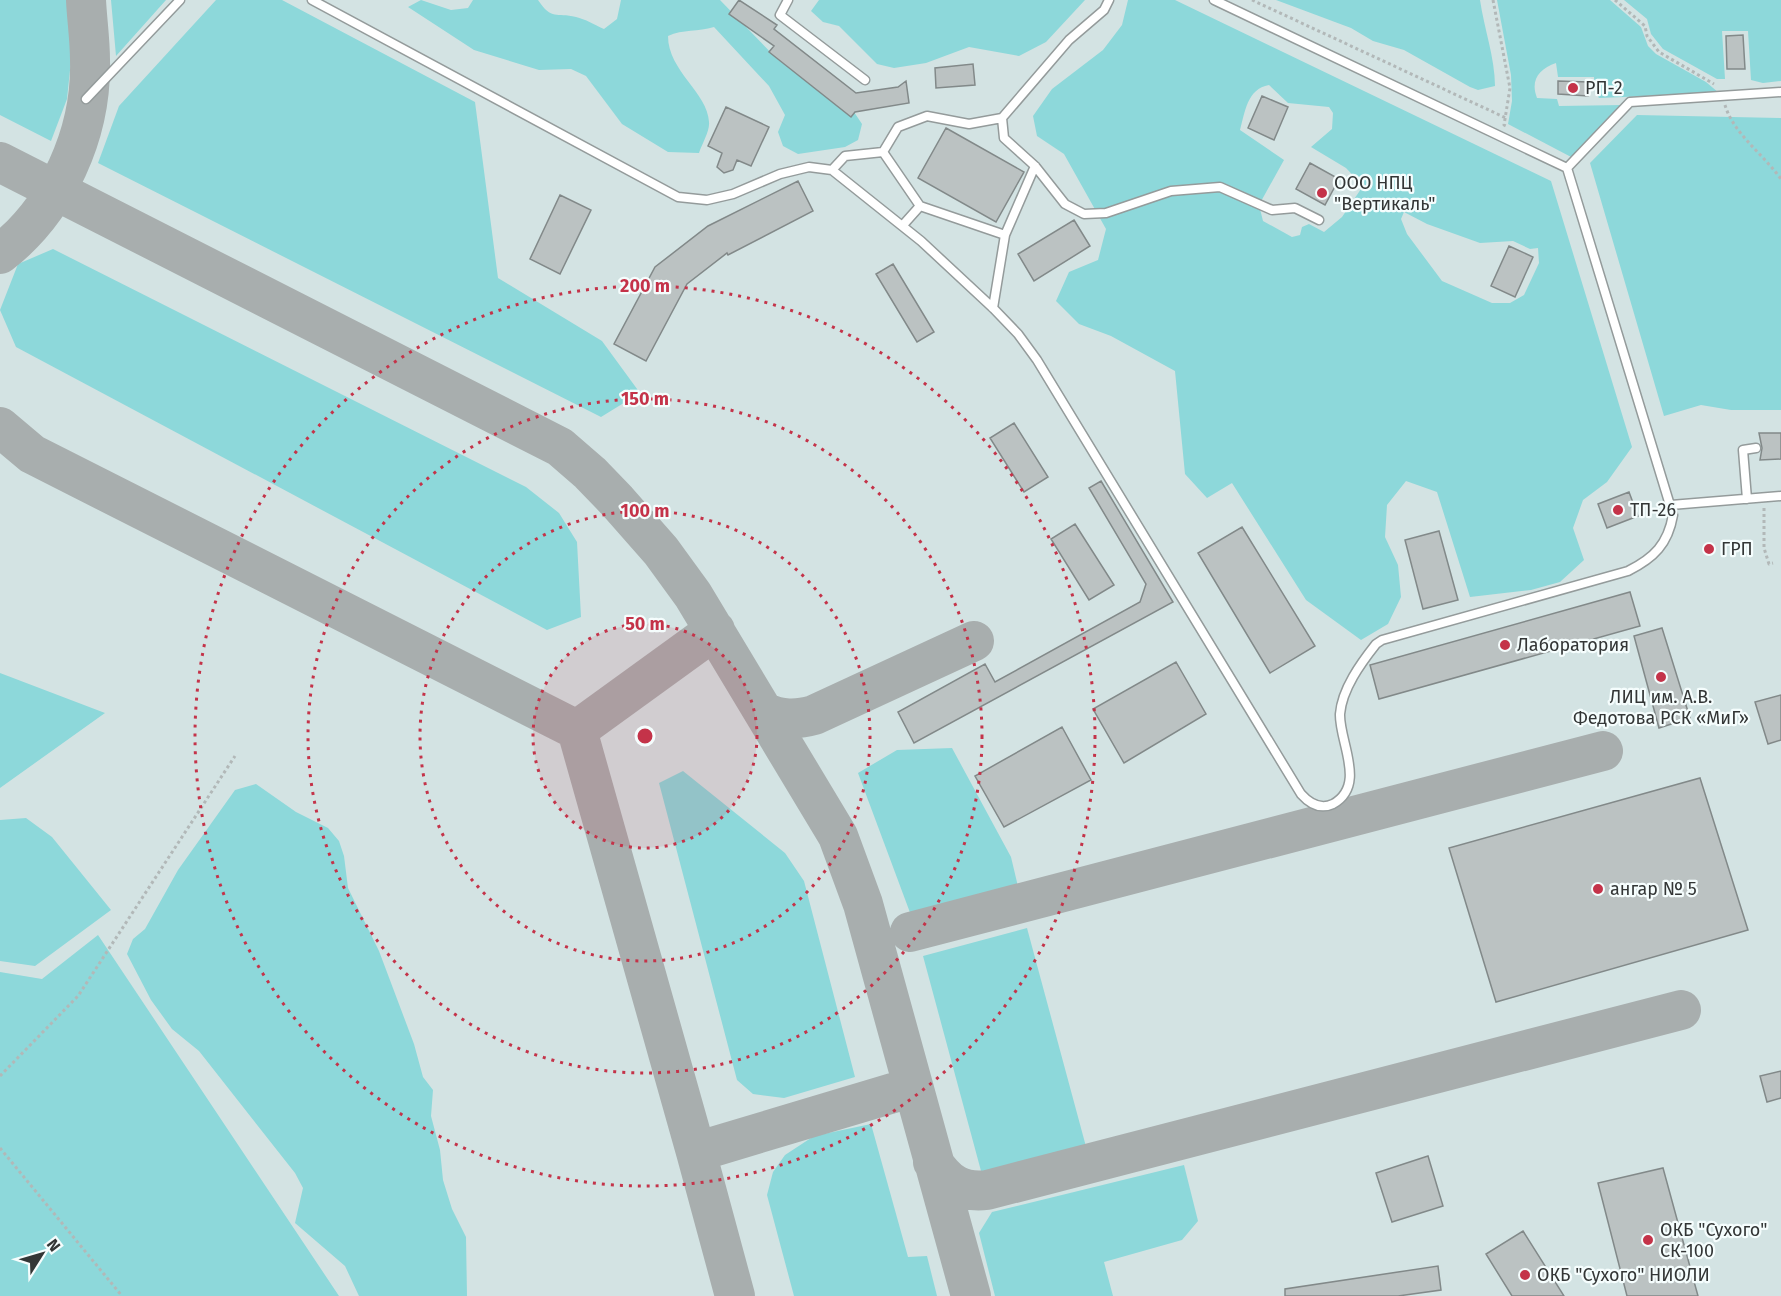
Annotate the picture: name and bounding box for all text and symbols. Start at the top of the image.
place label: РП-2 [1585,77,1623,99]
marker: РП-2 [1566,81,1580,95]
place label: ООО НПЦ "Вертикаль" [1334,172,1435,215]
marker: ООО НПЦ "Вертикаль" [1315,186,1329,200]
text: 200 m [620,275,670,297]
text: 150 m [621,388,669,410]
place label: ТП-26 [1630,499,1676,521]
text: 100 m [621,500,669,522]
marker: ТП-26 [1611,503,1625,517]
place label: ГРП [1721,538,1753,560]
marker: ГРП [1702,542,1716,556]
text: 50 m [625,613,665,635]
place label: Лаборатория [1517,634,1629,656]
marker: Лаборатория [1498,638,1512,652]
marker: ЛИЦ им. А.В. Федотова РСК «МиГ» [1654,670,1668,684]
place label: ЛИЦ им. А.В. Федотова РСК «МиГ» [1573,686,1749,729]
centre of rings [635,726,655,746]
place label: ангар № 5 [1610,878,1697,900]
marker: ангар № 5 [1591,882,1605,896]
place label: ОКБ "Сухого" СК-100 [1660,1219,1767,1262]
north arrow [12,1224,72,1284]
marker: ОКБ "Сухого" СК-100 [1641,1233,1655,1247]
text: N [43,1235,64,1255]
place label: ОКБ "Сухого" НИОЛИ [1537,1264,1710,1286]
marker: ОКБ "Сухого" НИОЛИ [1518,1268,1532,1282]

